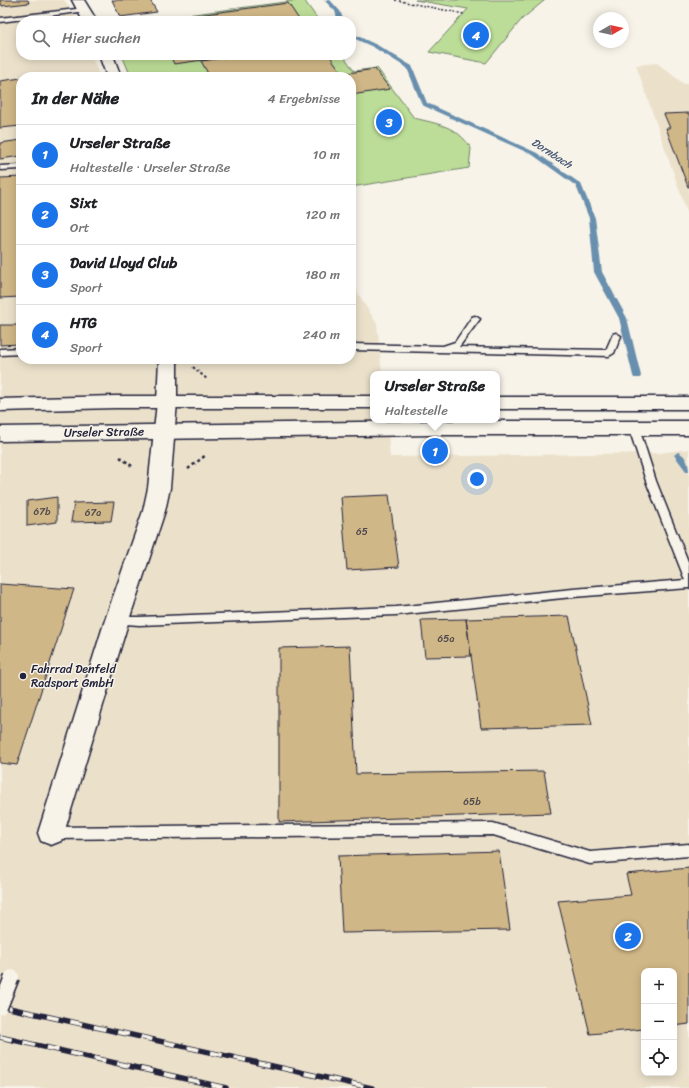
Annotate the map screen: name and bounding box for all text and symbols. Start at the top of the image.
north arrow [593,12,629,48]
search box [16,16,356,60]
pin: 4 [463,20,489,50]
text: Hier suchen [62,25,141,51]
icon: search [30,27,52,49]
text: In der Nähe [32,83,119,113]
text: 4 Ergebnisse [268,87,340,110]
pin: 3 [376,107,402,137]
text: Urseler Straße [70,130,170,156]
water label: Dornbach [528,133,577,174]
text: 1 [42,143,48,166]
text: 10 m [313,143,340,166]
text: Haltestelle · Urseler Straße [70,156,230,179]
text: Sixt [70,190,98,216]
text: 2 [41,203,49,226]
text: 120 m [305,203,340,226]
text: Ort [70,216,89,239]
text: David Lloyd Club [70,250,177,276]
text: 3 [41,263,49,286]
text: 180 m [305,263,340,286]
text: Sport [70,276,102,299]
text: HTG [70,310,97,336]
text: 4 [41,323,49,346]
text: 240 m [303,323,340,346]
text: Sport [70,336,102,359]
popup [370,371,500,423]
text: Urseler Straße [385,373,485,399]
text: Haltestelle [385,399,448,422]
street label: Urseler Straße [64,420,144,444]
pin: 1 [422,436,448,466]
your location [467,469,487,489]
house number: 67b [34,503,51,521]
house number: 67a [85,504,101,522]
house number: 65 [356,523,368,541]
house number: 65a [438,630,454,648]
place label: Fahrrad Denfeld Radsport GmbH [31,658,116,694]
marker: Fahrrad Denfeld Radsport GmbH [18,671,28,681]
house number: 65b [463,793,481,811]
pin: 2 [615,921,641,951]
map controls [641,968,677,1076]
button: + [641,968,677,1004]
button: − [641,1004,677,1040]
button: locate [641,1040,677,1076]

